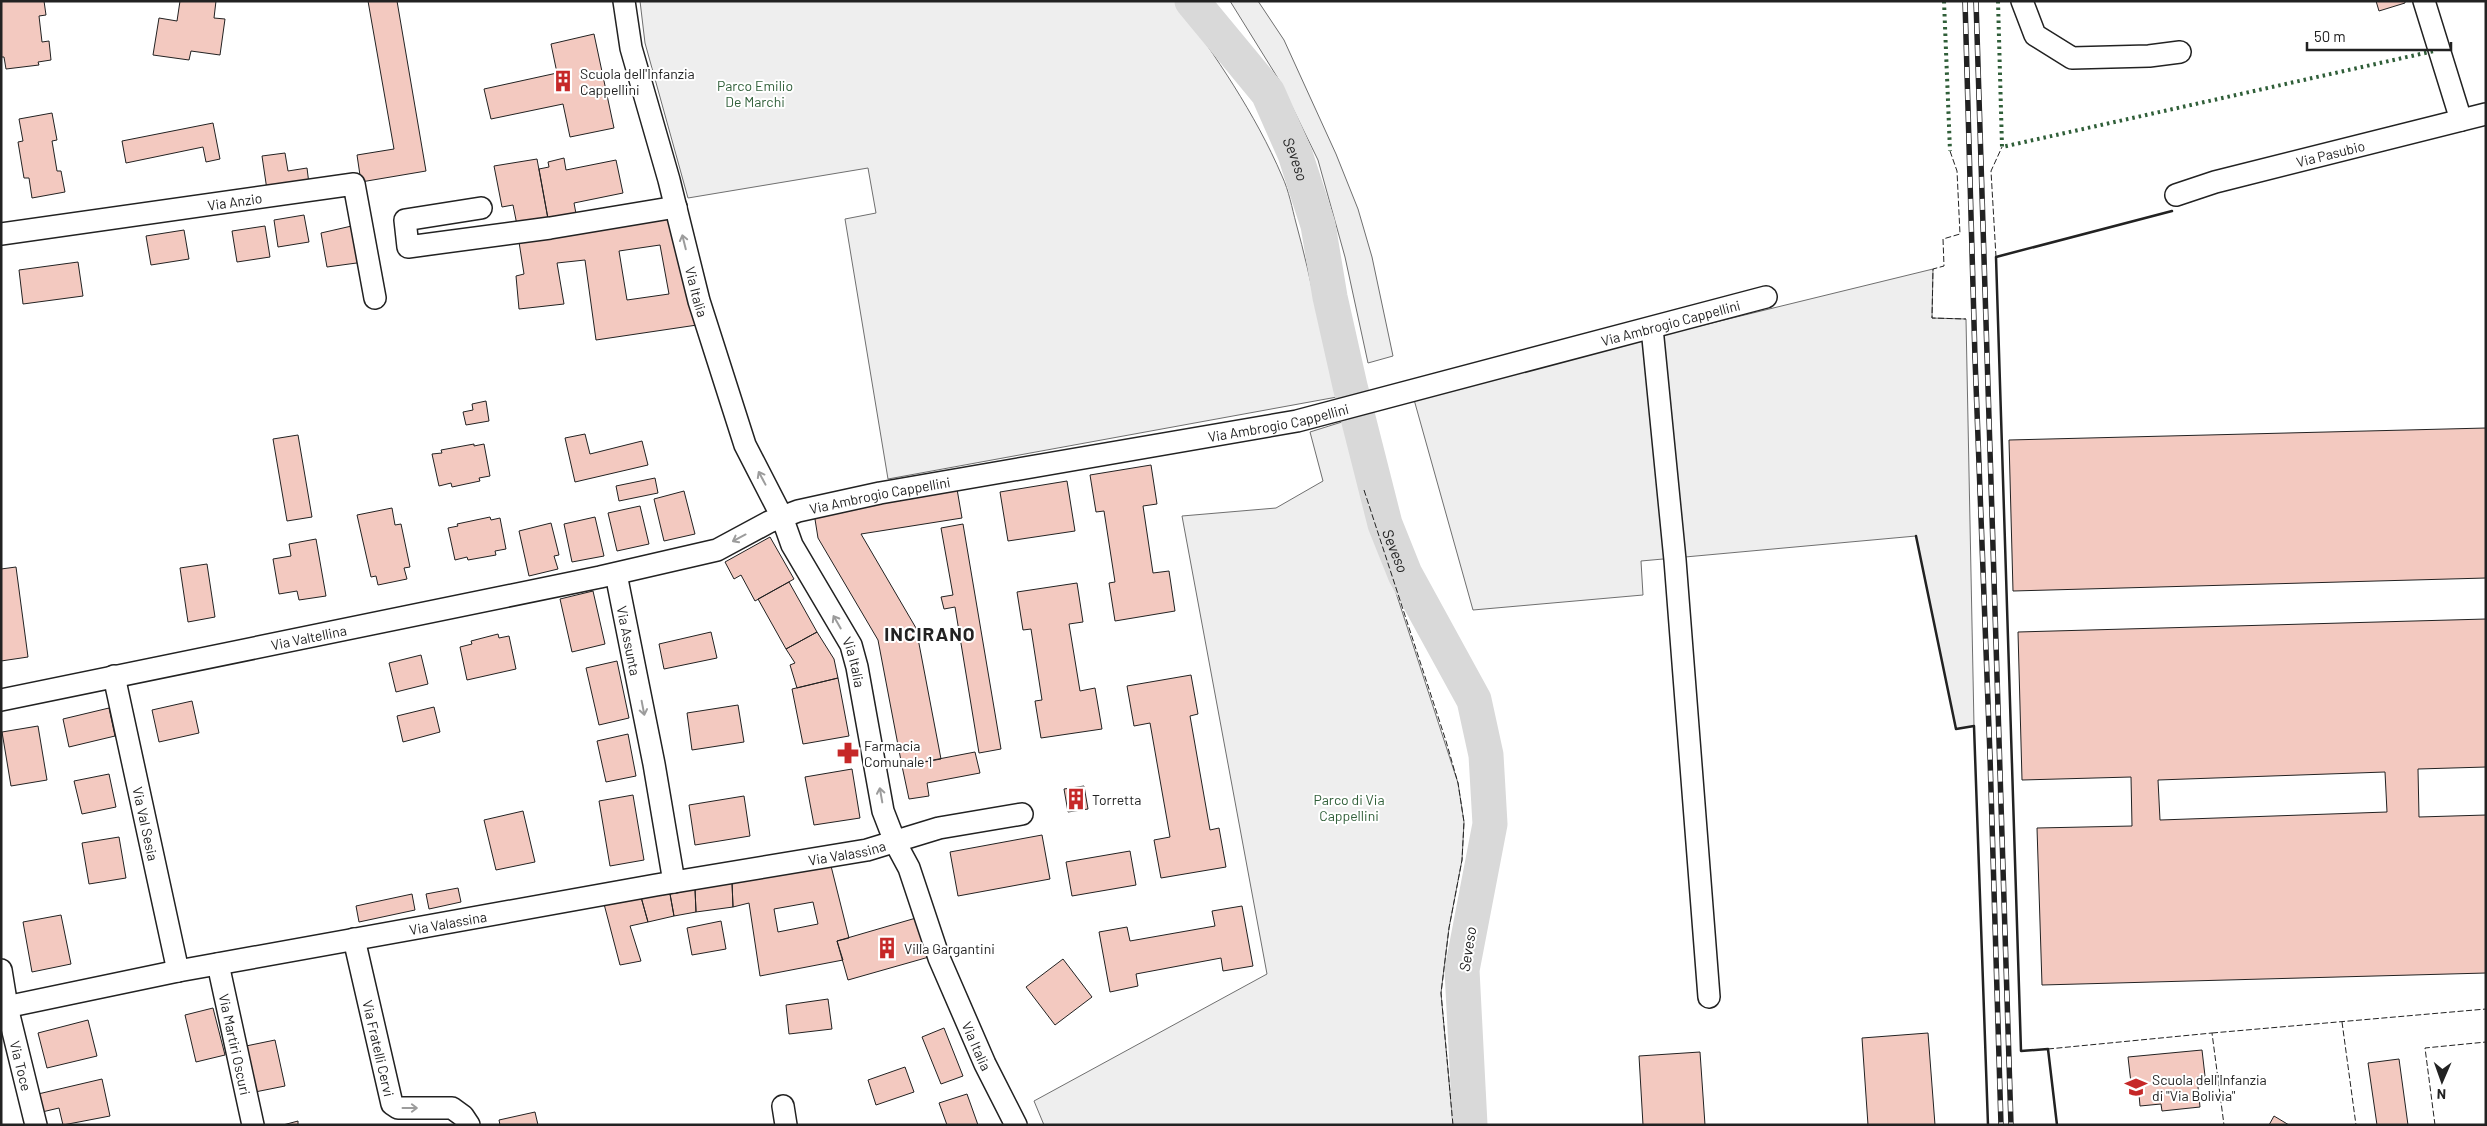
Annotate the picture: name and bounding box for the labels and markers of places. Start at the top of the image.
place label: Scuola dell'Infanzia Cappellini [580,65,695,98]
building icon: Scuola dell'Infanzia Cappellini [550,68,576,94]
place label: Farmacia Comunale 1 [864,737,932,770]
pharmacy icon: Farmacia Comunale 1 [835,740,861,766]
building icon: Torretta [1063,786,1089,812]
place label: Torretta [1092,791,1141,808]
building icon: Villa Gargantini [874,935,900,961]
place label: Villa Gargantini [904,940,995,957]
place label: Scuola dell'Infanzia di "Via Bolivia" [2152,1071,2267,1104]
school or university icon: Scuola dell'Infanzia di "Via Bolivia" [2123,1074,2149,1100]

